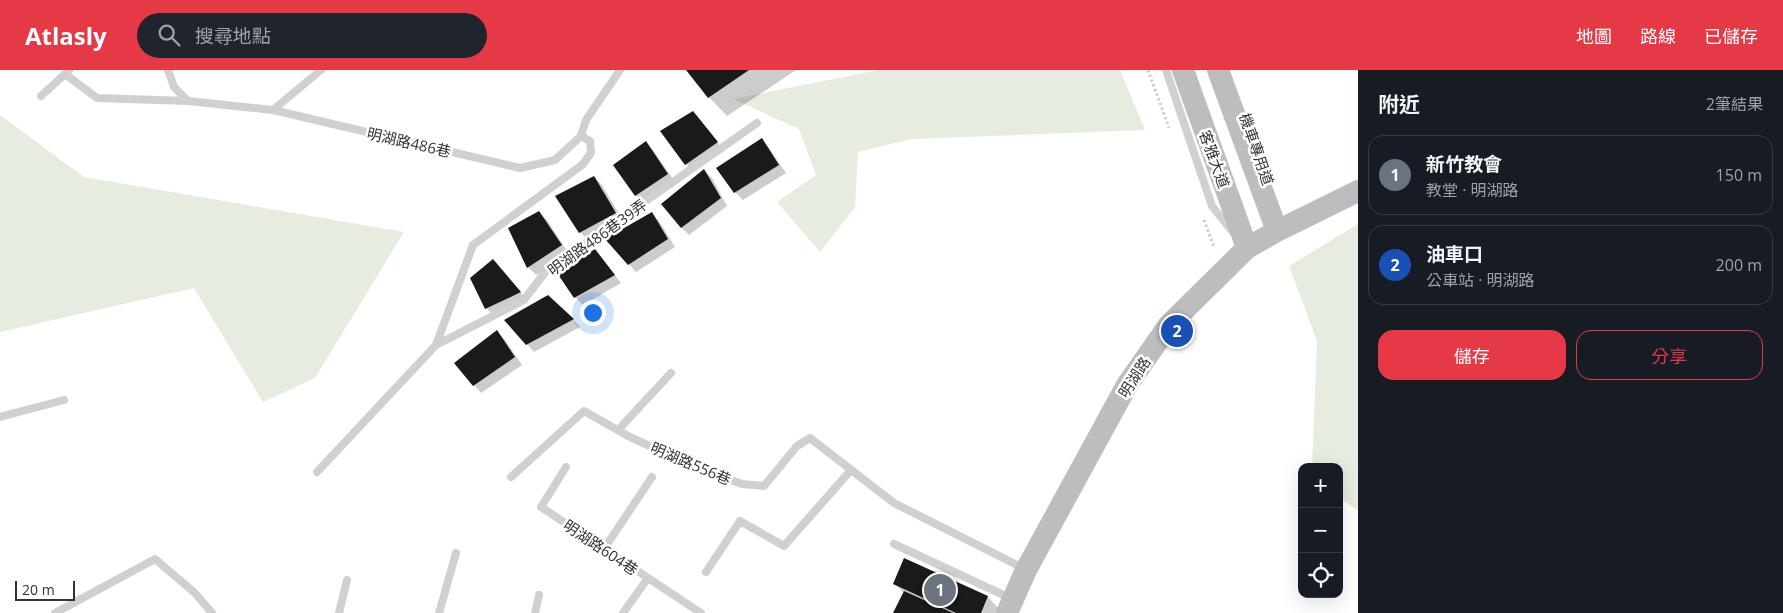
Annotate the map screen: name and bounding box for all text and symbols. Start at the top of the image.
search box [137,13,487,58]
text: Atlasly [25,19,107,52]
icon: search [155,21,183,49]
text: 搜尋地點 [195,23,271,49]
text: 地圖 [1576,24,1612,48]
text: 路線 [1640,24,1676,48]
text: 已儲存 [1704,24,1758,48]
text: 附近 [1378,90,1420,118]
text: 2筆結果 [1706,93,1763,115]
street label: 機車專用道 [1235,110,1279,188]
street label: 明湖路486巷 [365,123,453,161]
street label: 客雅大道 [1195,127,1235,191]
text: 新竹教會 [1426,151,1502,177]
text: 1 [1390,164,1400,186]
text: 150 m [1716,164,1762,186]
text: 教堂 · 明湖路 [1426,179,1519,201]
street label: 明湖路486巷39弄 [543,194,651,280]
text: 油車口 [1426,241,1483,267]
text: 2 [1390,254,1400,276]
text: 200 m [1716,254,1762,276]
text: 公車站 · 明湖路 [1426,269,1535,291]
your location [580,300,606,326]
pin: 2 [1161,312,1193,350]
button: 儲存 [1378,330,1566,380]
button: 分享 [1576,330,1763,380]
street label: 明湖路 [1113,353,1155,401]
street label: 明湖路556巷 [648,437,734,489]
map controls [1298,463,1343,598]
button: + [1298,463,1343,508]
button: − [1298,508,1343,553]
street label: 明湖路604巷 [560,515,642,579]
button: locate [1298,553,1343,598]
pin: 1 [924,571,956,609]
scale bar [15,578,75,601]
text: 20 m [22,580,55,599]

